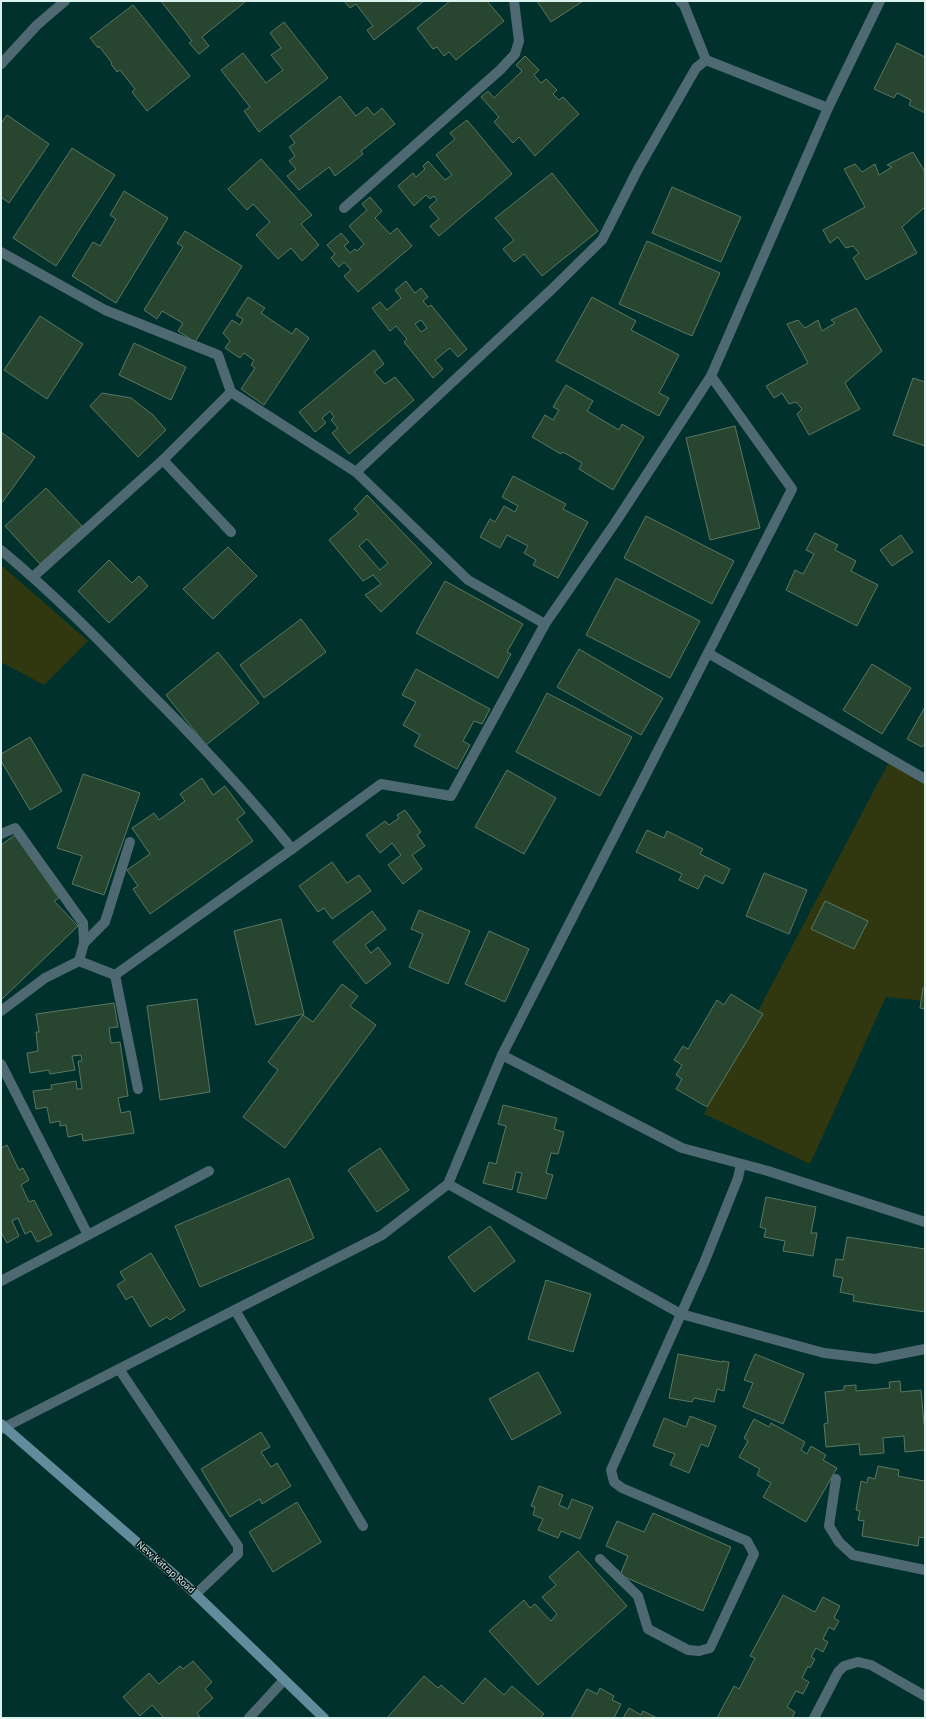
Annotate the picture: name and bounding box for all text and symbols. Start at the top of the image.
street label: New Katrap Road [134,1538,198,1596]

